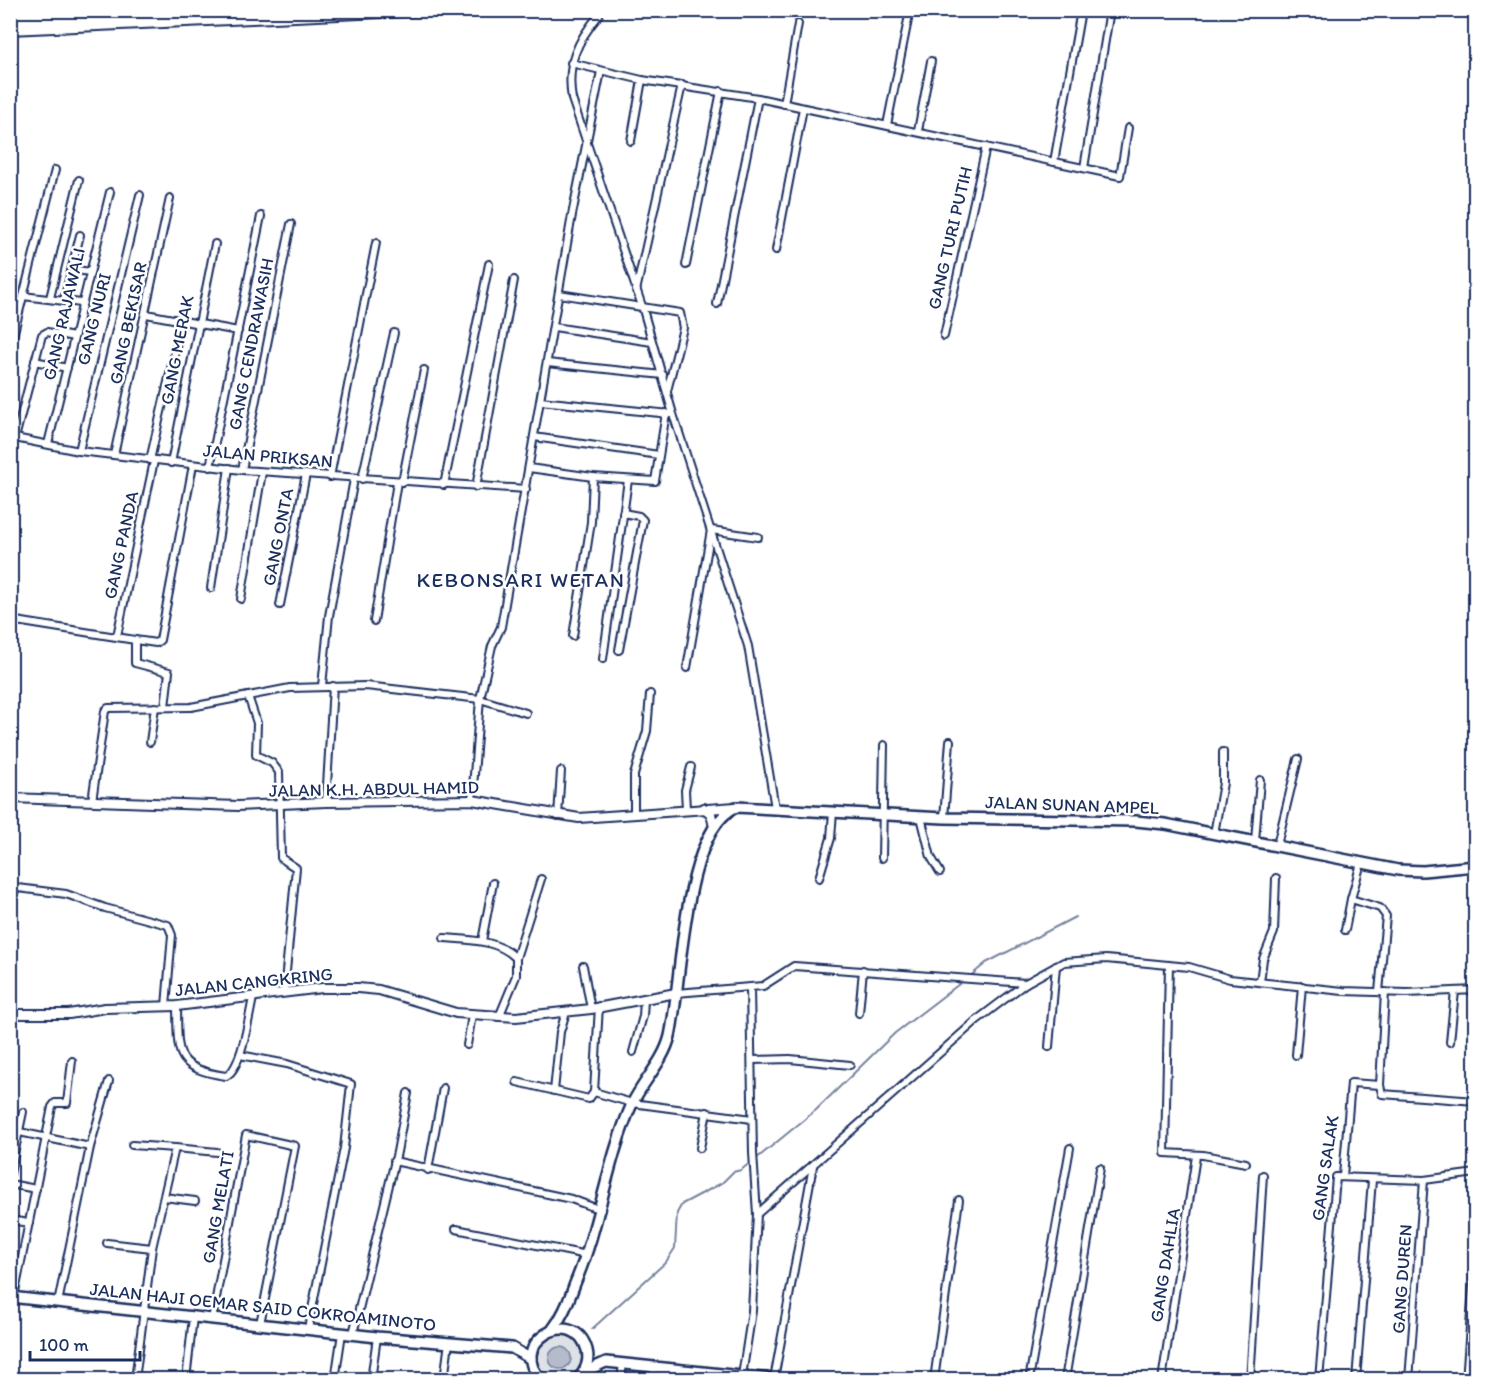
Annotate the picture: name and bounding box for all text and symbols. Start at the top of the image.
street label: GANG TURI PUTIH [923,164,977,312]
street label: GANG RAJAWALI [38,246,90,382]
street label: GANG CENDRAWASIH [224,256,278,432]
street label: GANG BEKISAR [104,260,152,386]
street label: GANG NURI [72,271,116,367]
street label: GANG MERAK [156,293,198,407]
street label: JALAN PRIKSAN [202,439,334,473]
street label: GANG ONTA [258,486,298,588]
street label: GANG PANDA [99,489,143,601]
district label: KEBONSARI WETAN [417,567,625,592]
street label: JALAN K.H. ABDUL HAMID [269,776,479,802]
street label: JALAN SUNAN AMPEL [985,791,1159,819]
street label: JALAN CANGKRING [174,963,334,1001]
street label: GANG SALAK [1307,1113,1343,1222]
street label: GANG MELATI [197,1149,239,1265]
street label: GANG DAHLIA [1145,1206,1185,1324]
street label: GANG DUREN [1387,1224,1417,1334]
street label: JALAN HAJI OEMAR SAID COKROAMINOTO [89,1278,437,1336]
scale bar [30,1324,140,1362]
text: 100 m [39,1334,89,1356]

